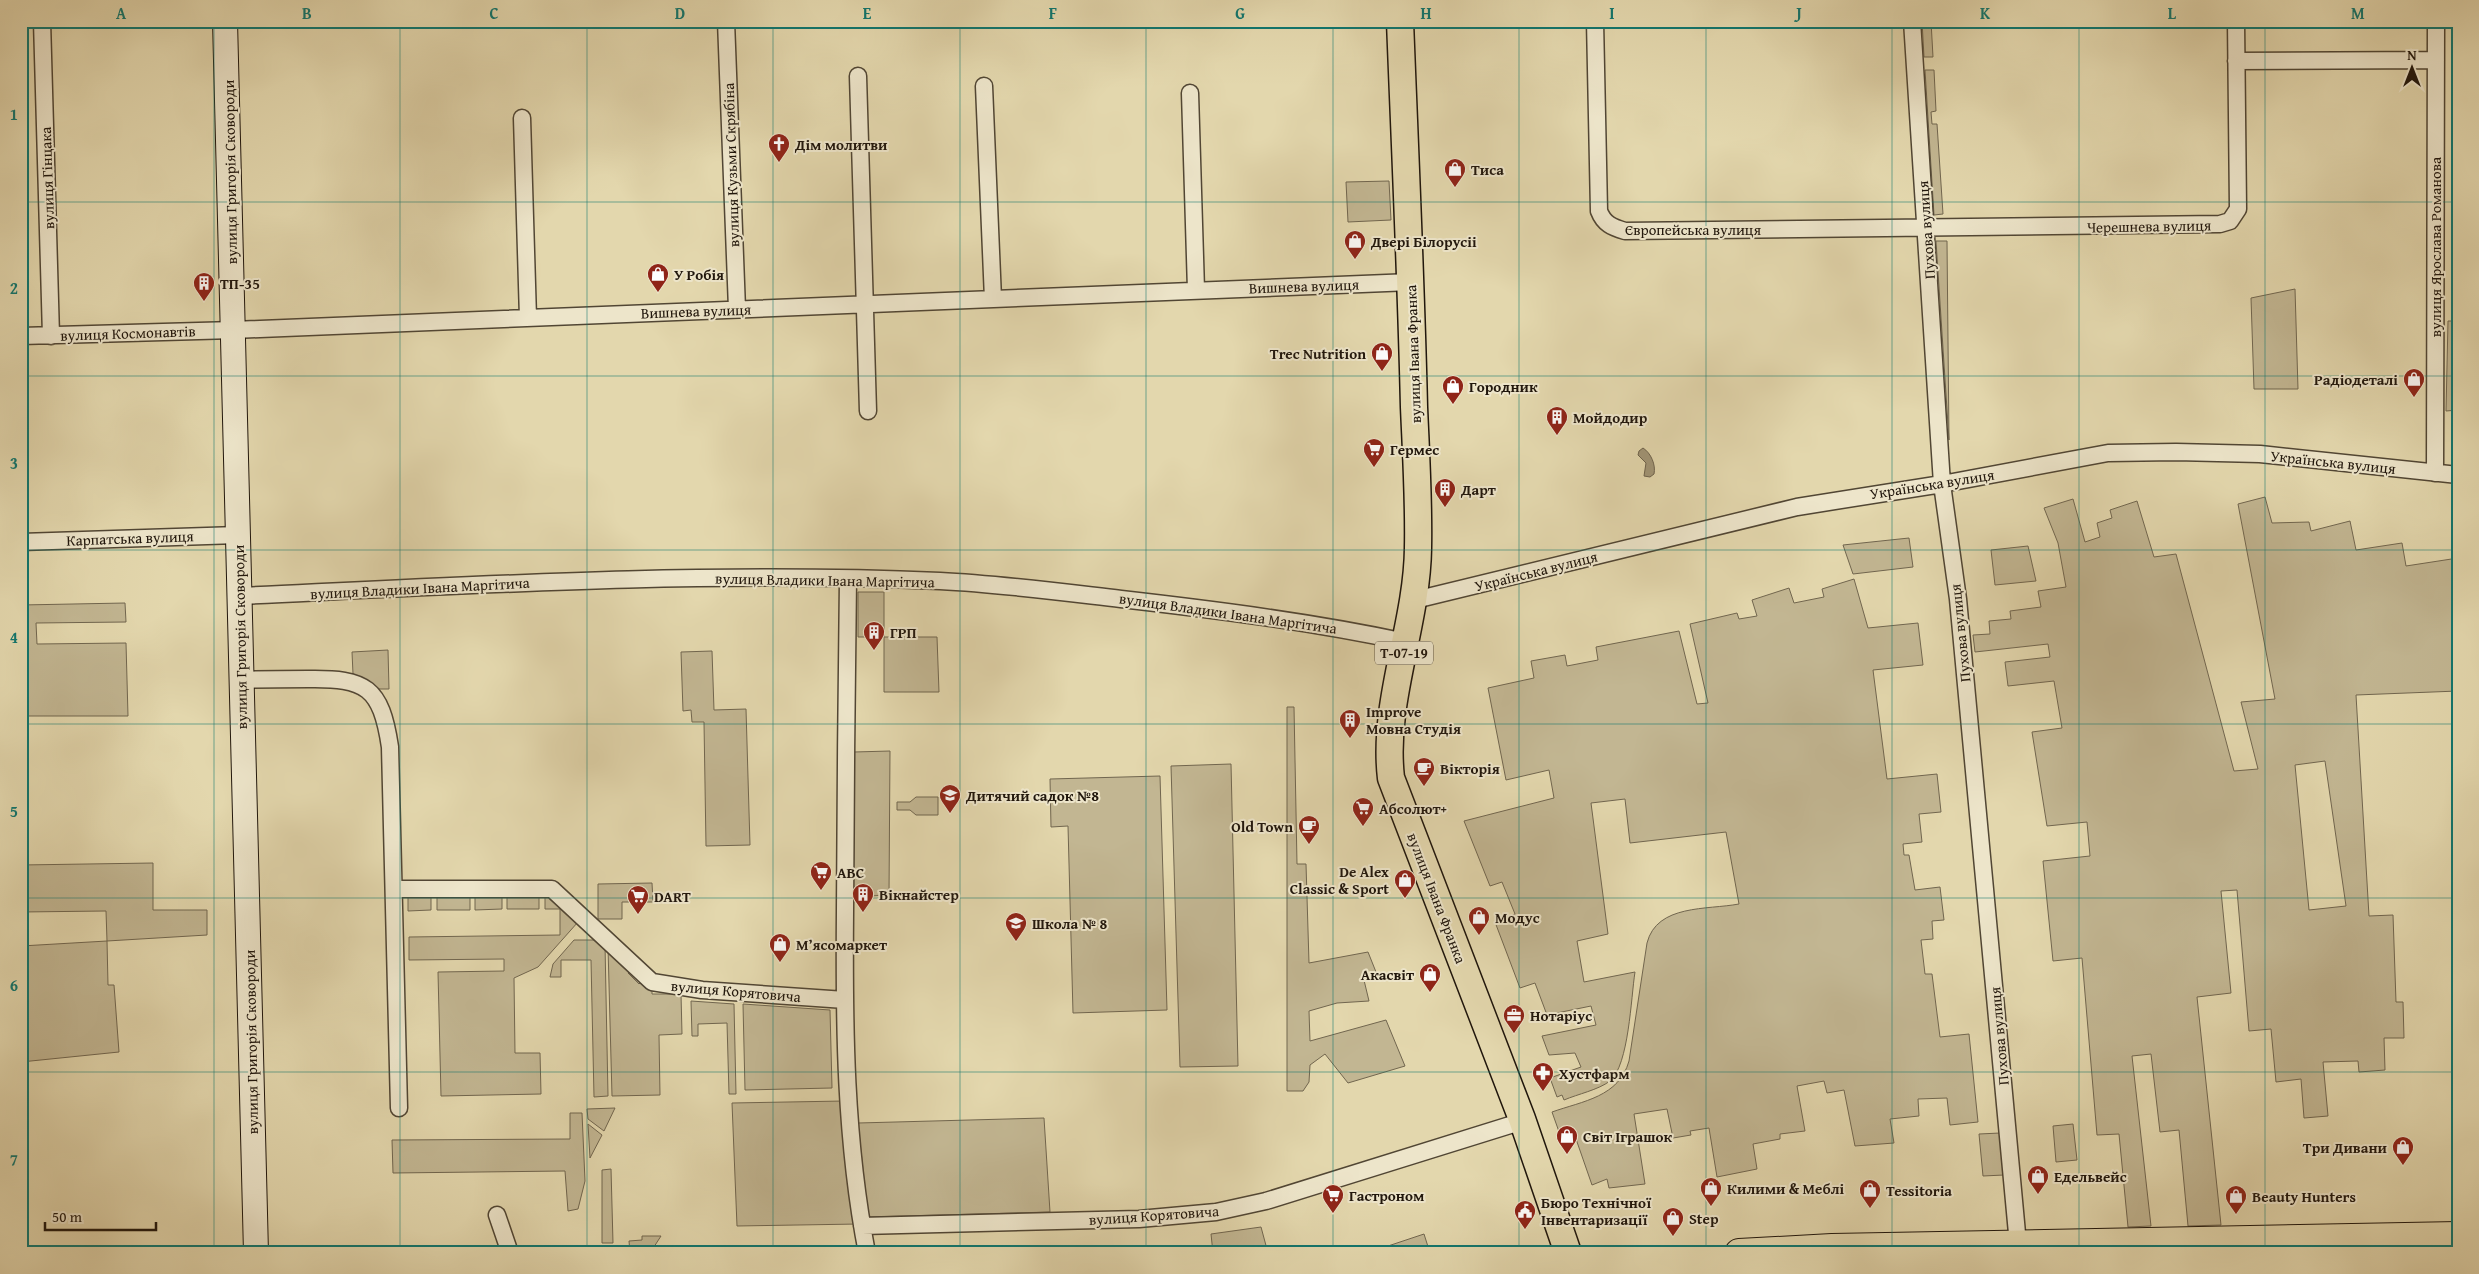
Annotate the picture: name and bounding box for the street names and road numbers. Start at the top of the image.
street label: вулиця Григорія Сковороди [218,80,242,264]
street label: вулиця Кузьми Скрябіна [718,82,744,248]
street label: вулиця Гінцака [35,126,59,230]
street label: вулиця Ярослава Романова [2425,156,2446,337]
street label: Пухова вулиця [1912,180,1940,280]
street label: Черешнева вулиця [2087,214,2212,238]
street label: Європейська вулиця [1625,219,1761,240]
street label: Вишнева вулиця [1248,274,1360,298]
street label: вулиця Івана Франка [1400,284,1426,424]
street label: Вишнева вулиця [640,299,752,323]
street label: вулиця Космонавтів [60,320,196,346]
street label: Українська вулиця [2269,445,2397,479]
street label: Українська вулиця [1868,464,1996,504]
street label: Карпатська вулиця [66,525,195,551]
street label: вулиця Григорія Сковороди [228,545,252,729]
street label: Українська вулиця [1472,545,1600,596]
street label: вулиця Владики Івана Маргітича [715,568,936,592]
street label: вулиця Владики Івана Маргітича [310,572,531,604]
street label: Пухова вулиця [1944,582,1976,683]
street label: вулиця Владики Івана Маргітича [1118,587,1339,639]
road number: Т-07-19 [1375,641,1433,664]
street label: вулиця Івана Франка [1402,830,1472,967]
street label: вулиця Григорія Сковороди [239,950,263,1134]
street label: вулиця Корятовича [670,975,803,1007]
street label: Пухова вулиця [1984,986,2014,1086]
street label: вулиця Корятовича [1088,1200,1221,1230]

